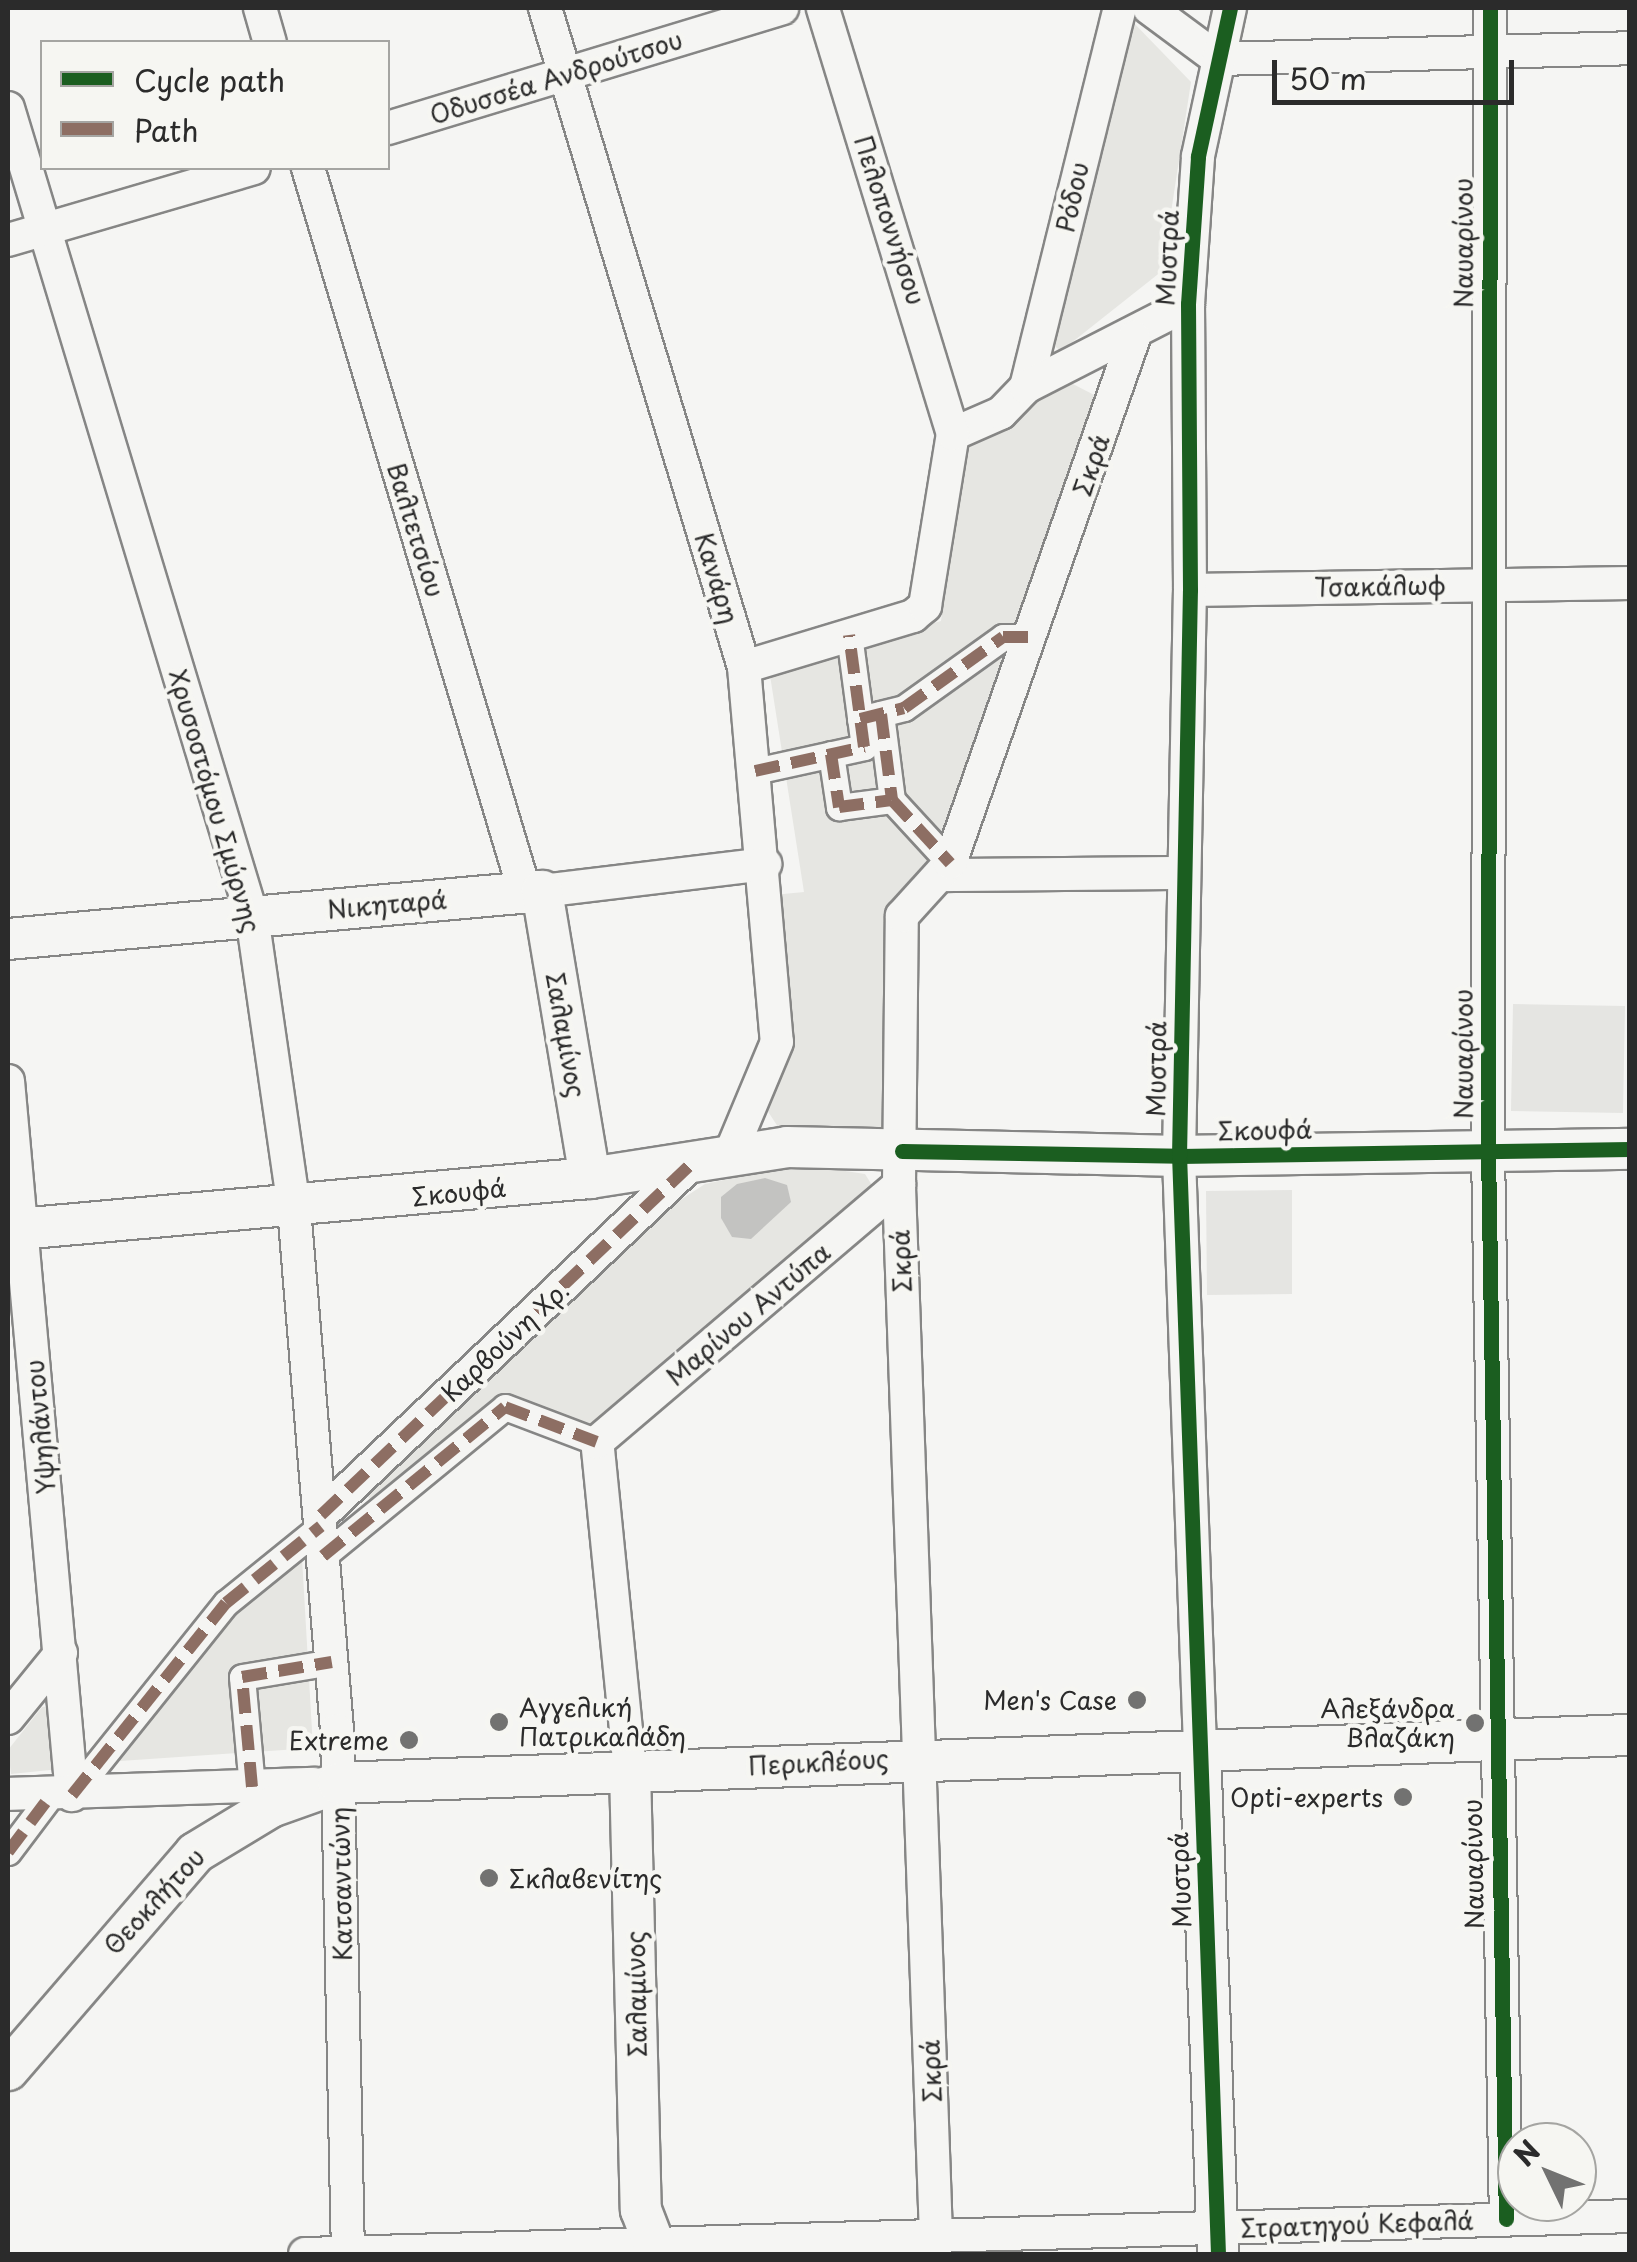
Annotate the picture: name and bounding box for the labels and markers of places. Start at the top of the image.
place label: Men's Case [982,1685,1117,1715]
marker: Men's Case [1126,1689,1148,1711]
place label: Αγγελική Πατρικαλάδη [519,1693,686,1752]
place label: Αλεξάνδρα Βλαζάκη [1321,1694,1455,1753]
marker: Αγγελική Πατρικαλάδη [488,1711,510,1733]
marker: Αλεξάνδρα Βλαζάκη [1464,1712,1486,1734]
place label: Extreme [289,1725,389,1755]
marker: Extreme [398,1729,420,1751]
place label: Opti-experts [1230,1782,1383,1812]
marker: Opti-experts [1392,1786,1414,1808]
place label: Σκλαβενίτης [509,1863,662,1893]
marker: Σκλαβενίτης [478,1867,500,1889]

